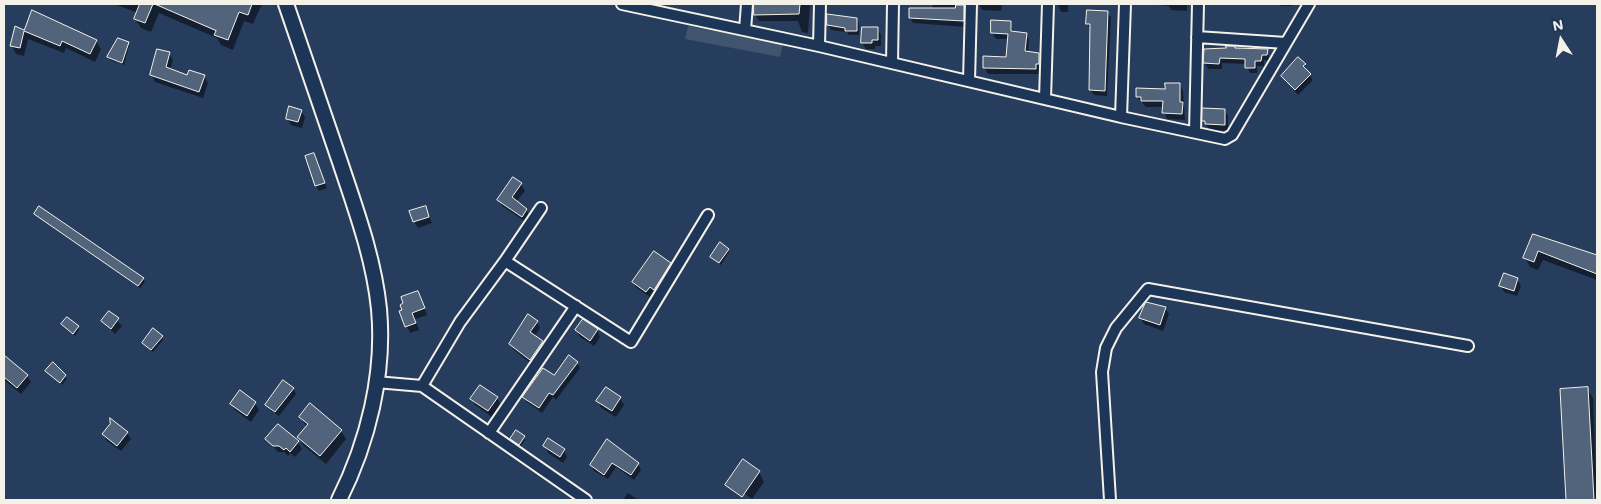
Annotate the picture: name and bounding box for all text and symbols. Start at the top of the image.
text: N [1551,14,1565,35]
north arrow [1536,15,1586,65]

